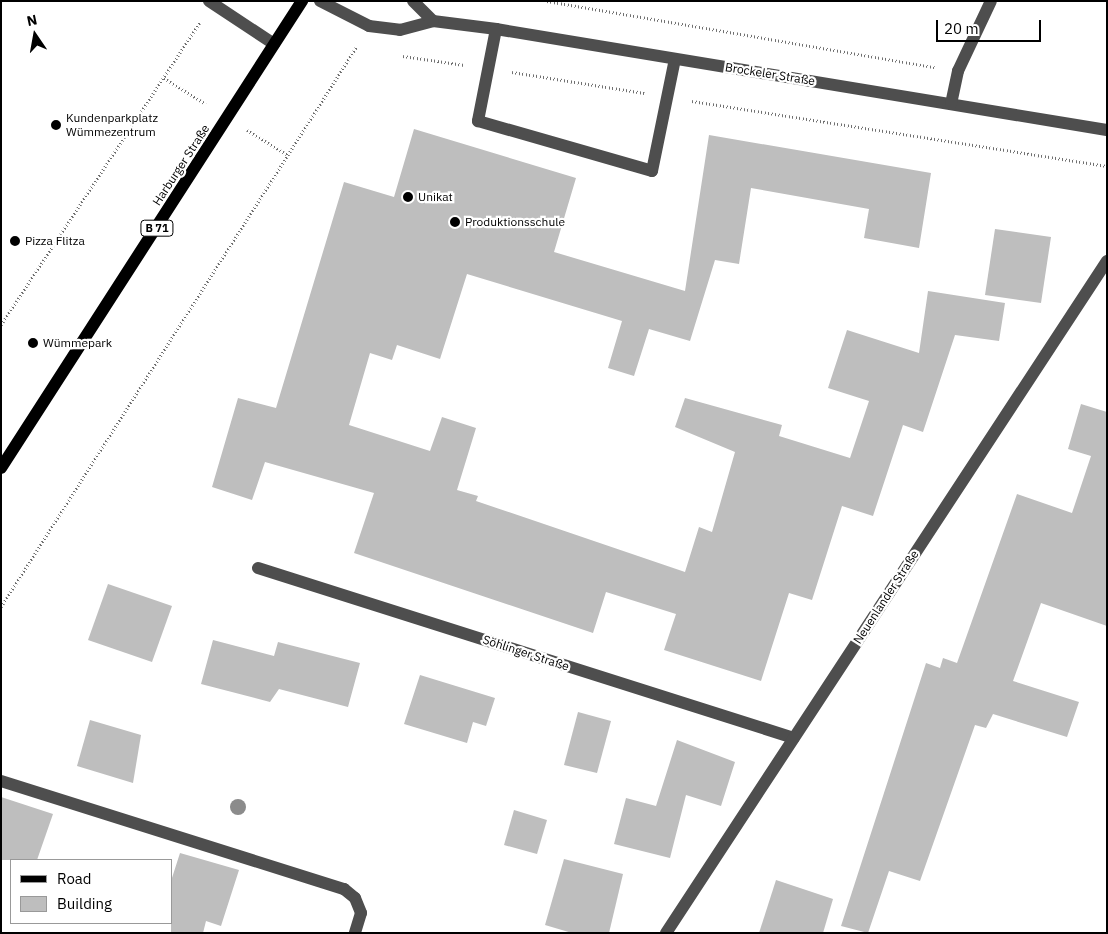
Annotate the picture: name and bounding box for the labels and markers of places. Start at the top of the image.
place label: Kundenparkplatz Wümmezentrum [66,111,158,139]
marker: Kundenparkplatz Wümmezentrum [50,119,62,131]
place label: Unikat [418,190,453,204]
marker: Unikat [402,191,414,203]
place label: Produktionsschule [465,215,565,229]
marker: Produktionsschule [449,216,461,228]
place label: Pizza Flitza [25,234,85,248]
marker: Pizza Flitza [9,235,21,247]
place label: Wümmepark [43,336,112,350]
marker: Wümmepark [27,337,39,349]

